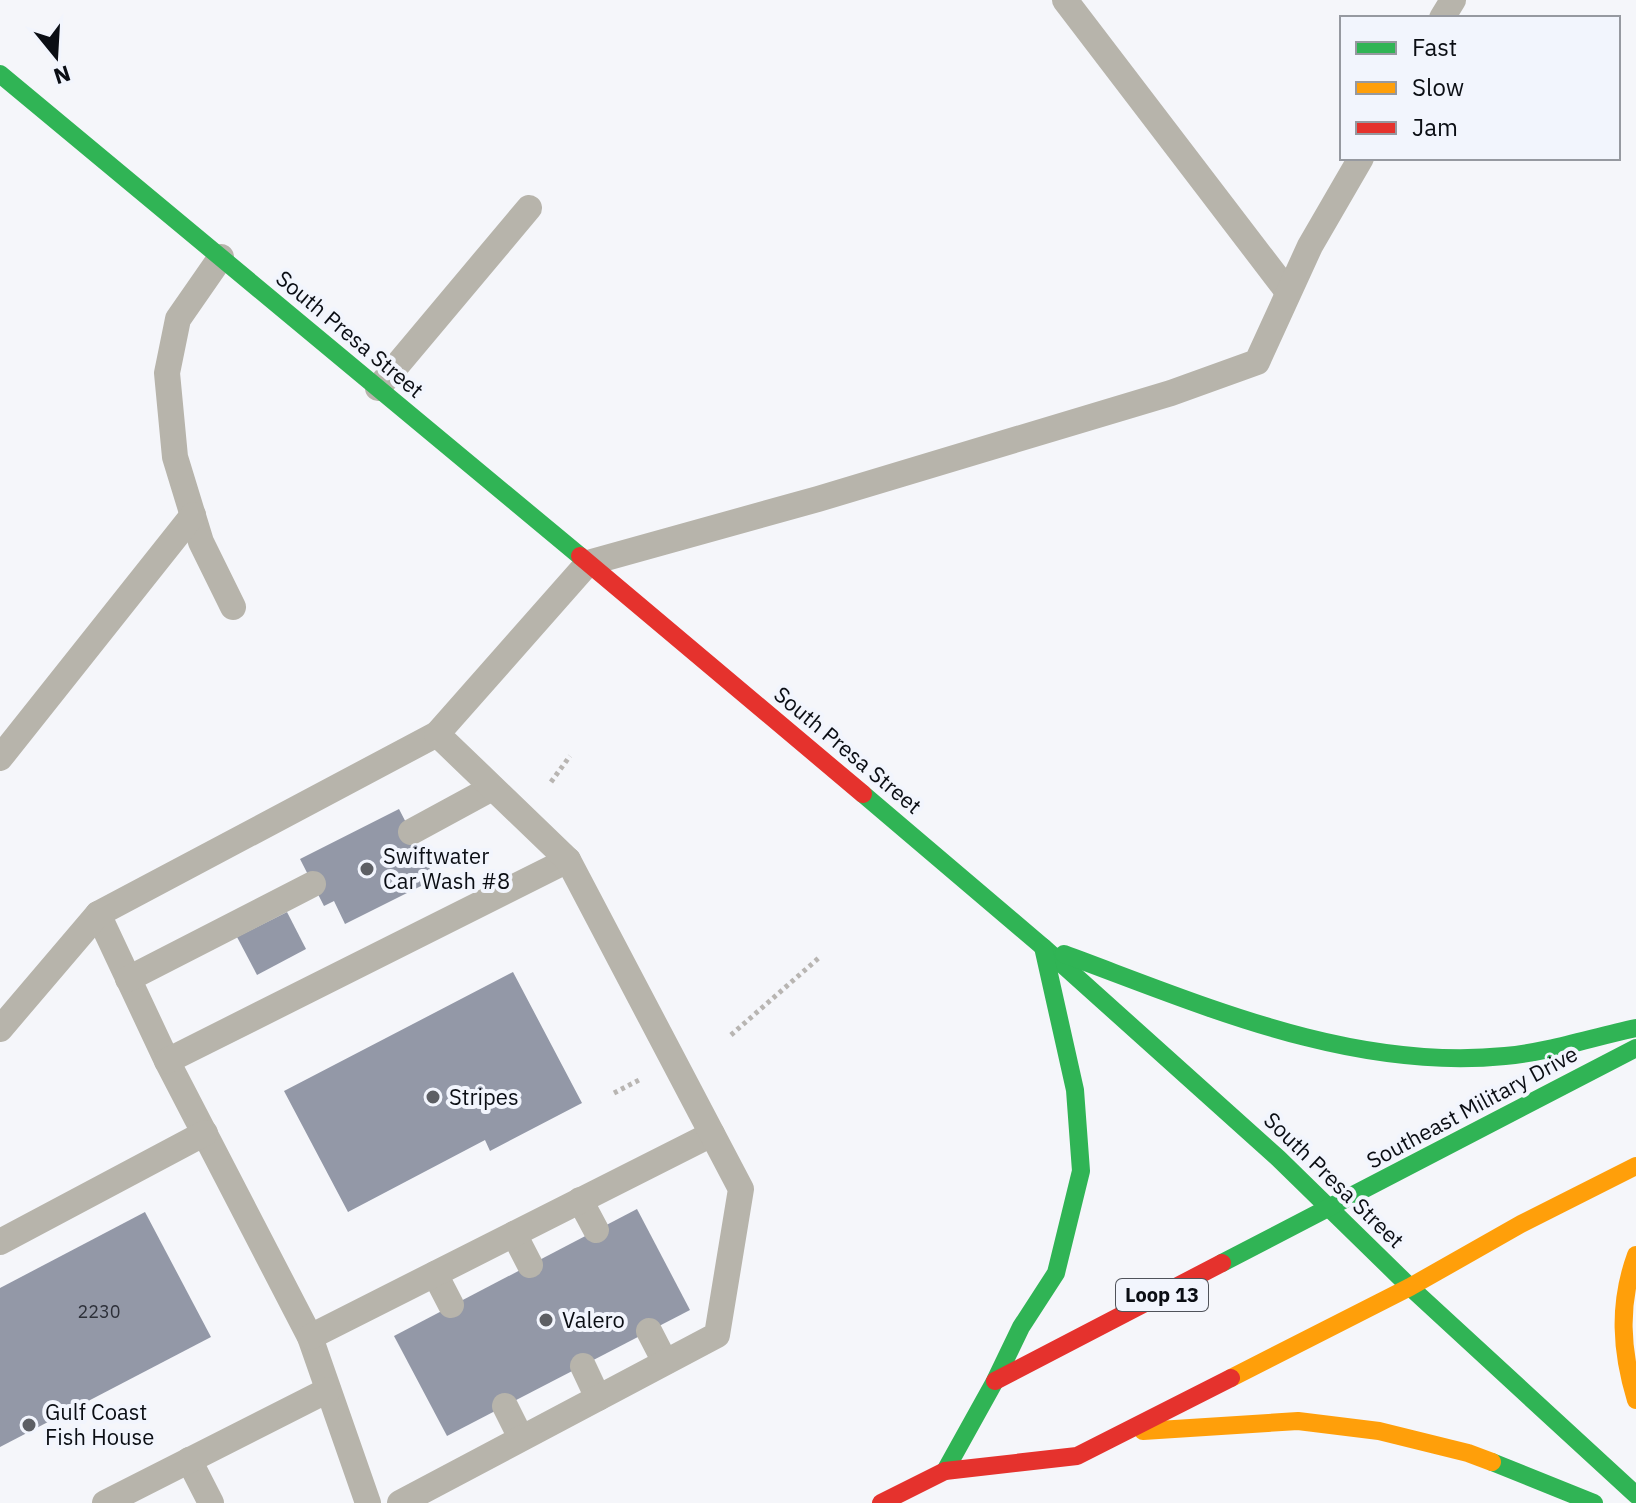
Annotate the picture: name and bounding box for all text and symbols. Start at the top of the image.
north arrow [16,16,96,96]
legend [1340,16,1620,160]
text: Fast [1412,31,1457,63]
text: N [50,59,74,92]
text: Slow [1412,71,1464,103]
text: Jam [1412,111,1458,143]
street label: South Presa Street [270,263,430,404]
street label: South Presa Street [768,679,928,820]
place label: Swiftwater Car Wash #8 [383,841,510,895]
marker: Swiftwater Car Wash #8 [358,860,376,878]
street label: Southeast Military Drive [1361,1039,1582,1175]
place label: Stripes [449,1082,519,1111]
marker: Stripes [424,1088,442,1106]
street label: South Presa Street [1258,1105,1411,1254]
road number: Loop 13 [1116,1279,1208,1311]
house number: 2230 [77,1300,121,1323]
place label: Valero [562,1305,625,1334]
marker: Valero [537,1311,555,1329]
place label: Gulf Coast Fish House [45,1397,154,1451]
marker: Gulf Coast Fish House [20,1416,38,1434]

